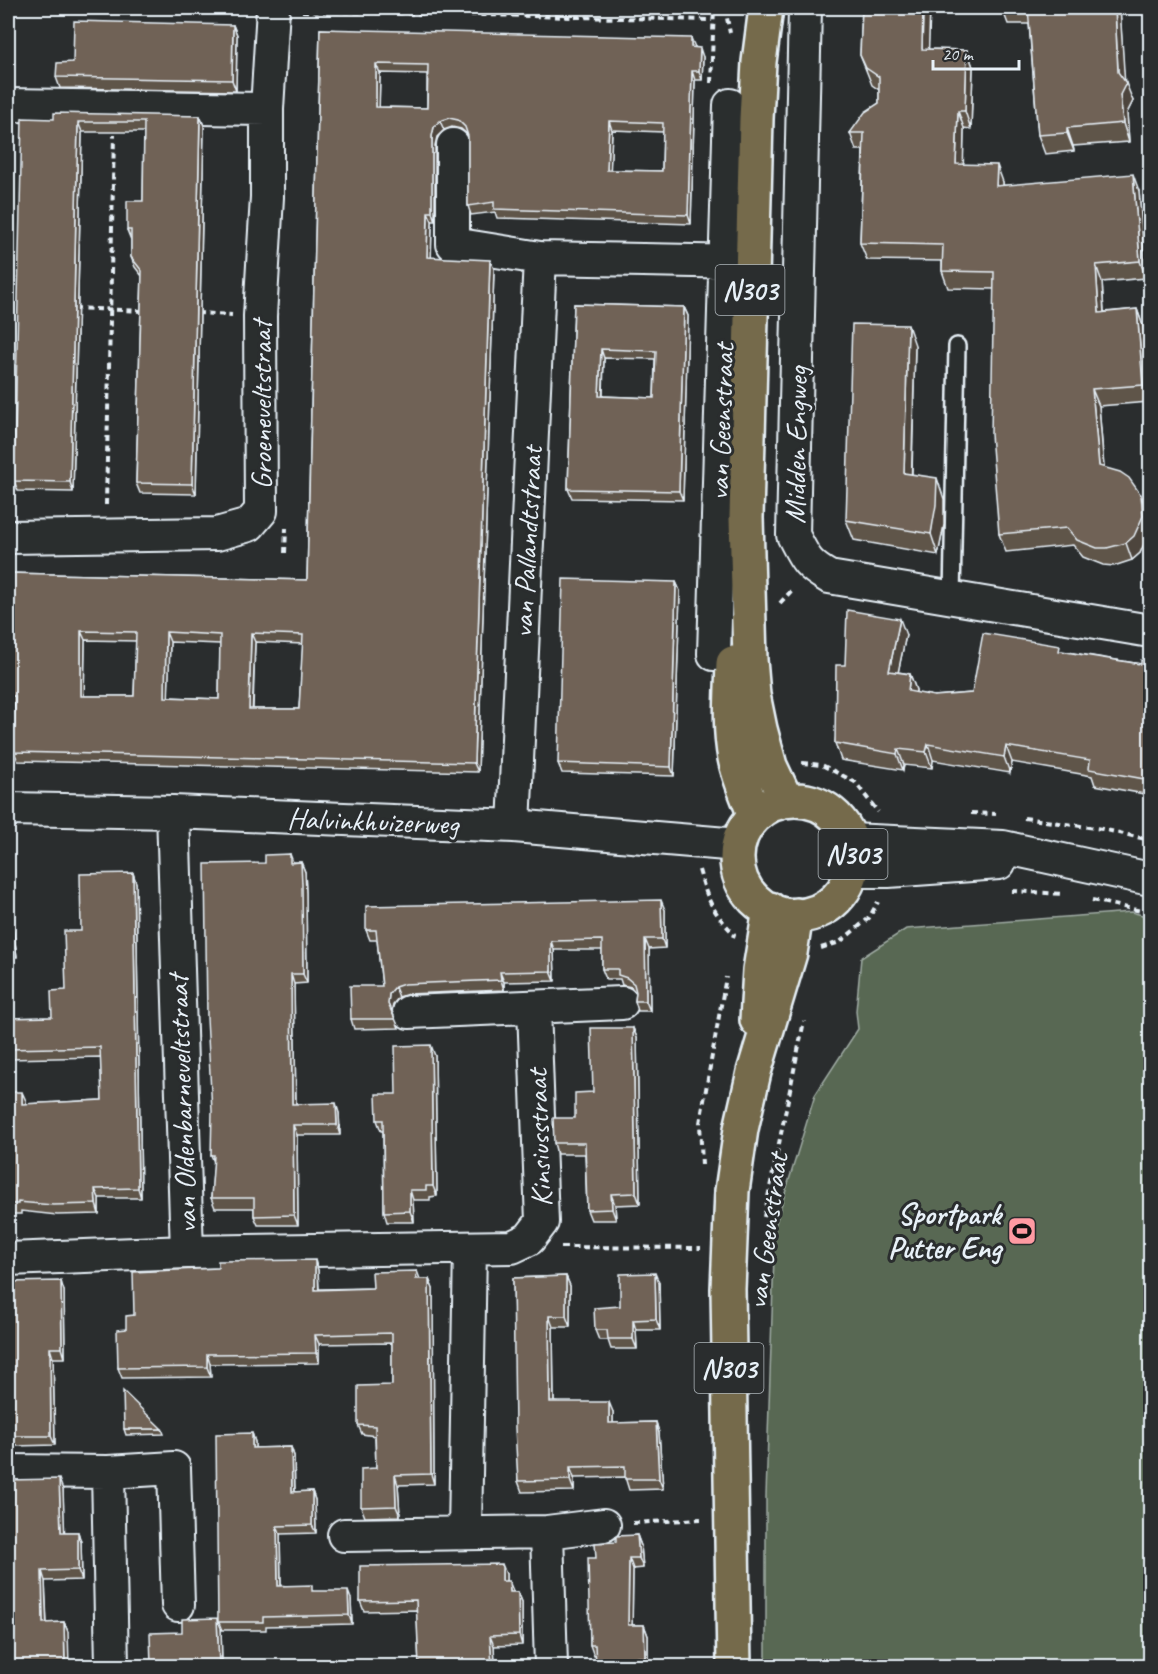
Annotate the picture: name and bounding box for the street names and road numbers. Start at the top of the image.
road number: N303 [716,265,784,315]
street label: Groeneveltstraat [242,316,280,490]
street label: van Geenstraat [699,340,743,501]
street label: Midden Engweg [776,365,816,524]
street label: van Pallandtstraat [503,442,551,639]
street label: Halvinkhuizerweg [287,799,462,843]
road number: N303 [818,829,888,879]
street label: van Oldenbarneveltstraat [158,970,206,1234]
street label: Kinsiusstraat [518,1066,560,1207]
street label: van Geenstraat [737,1148,797,1311]
road number: N303 [694,1343,764,1393]

